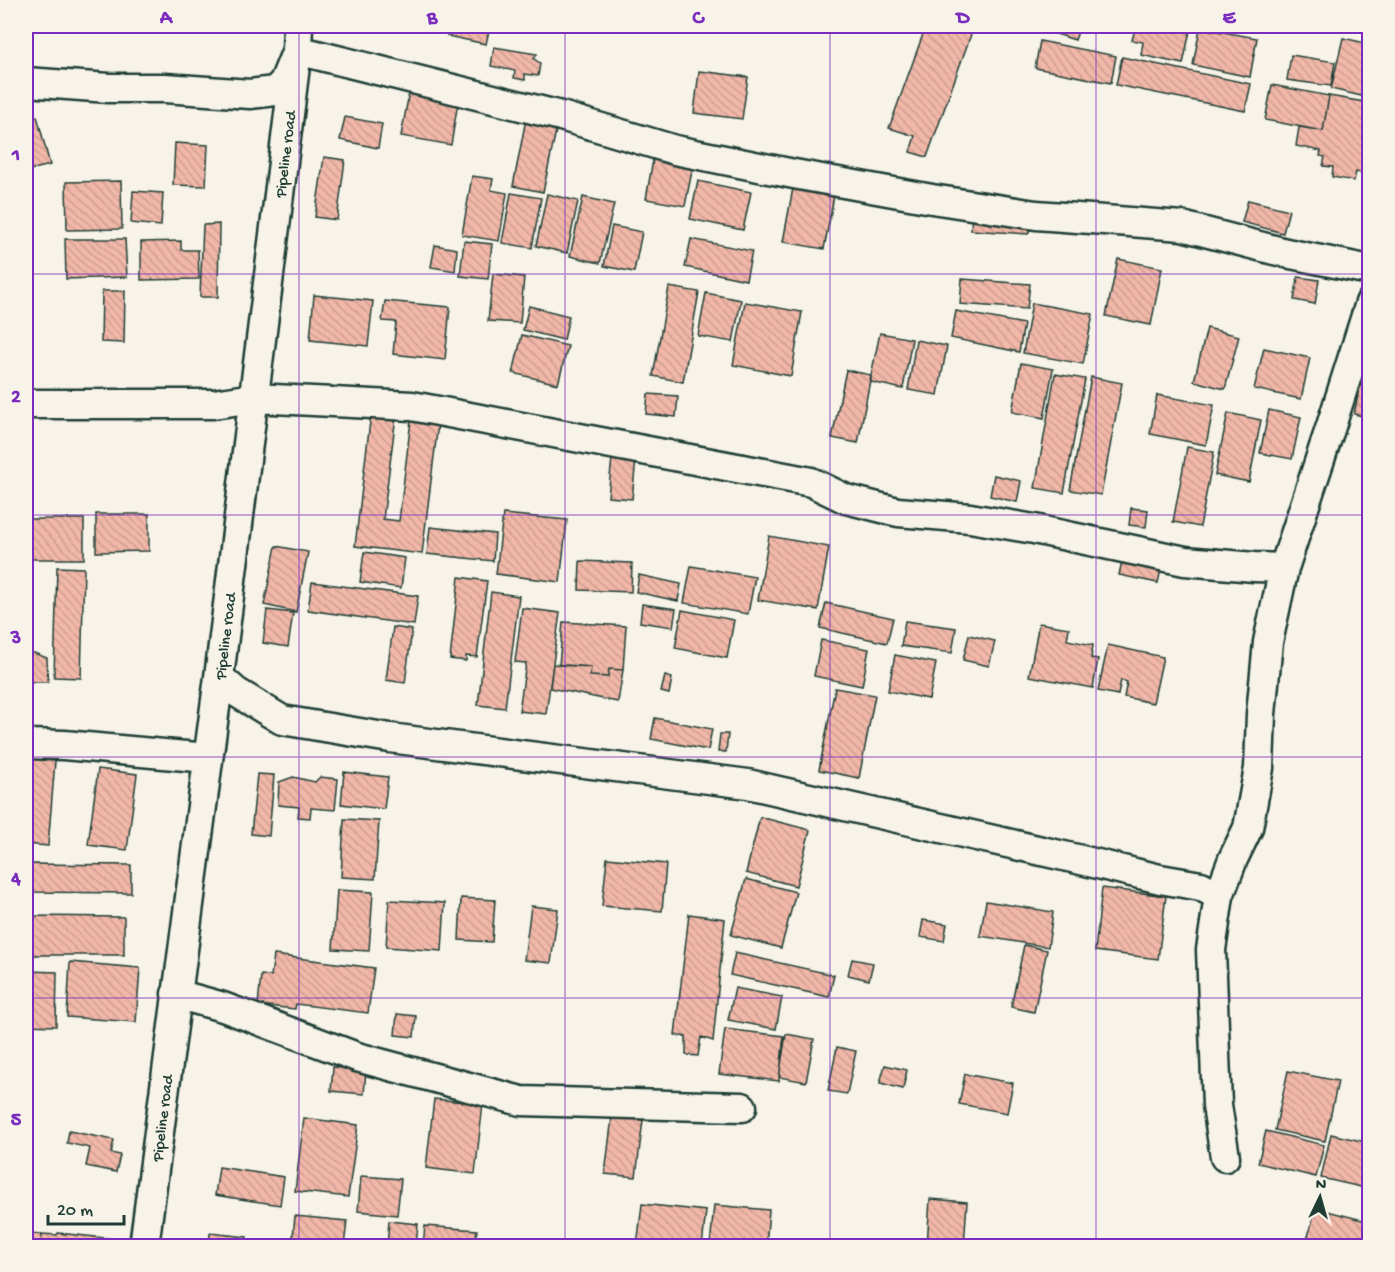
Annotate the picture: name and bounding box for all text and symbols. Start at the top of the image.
text: A [159,8,174,31]
text: B [426,8,438,31]
text: C [692,8,706,31]
text: D [954,8,970,31]
text: E [1223,8,1237,31]
street label: Pipeline road [273,108,302,200]
text: 1 [11,145,20,168]
text: 2 [11,387,21,410]
street label: Pipeline road [213,590,242,682]
text: 3 [10,628,21,651]
text: 4 [10,869,21,892]
street label: Pipeline road [150,1072,179,1164]
text: 5 [11,1110,22,1133]
north arrow [1290,1167,1350,1227]
text: N [1315,1176,1328,1196]
scale bar [48,1188,124,1226]
text: 20 m [57,1201,93,1222]

